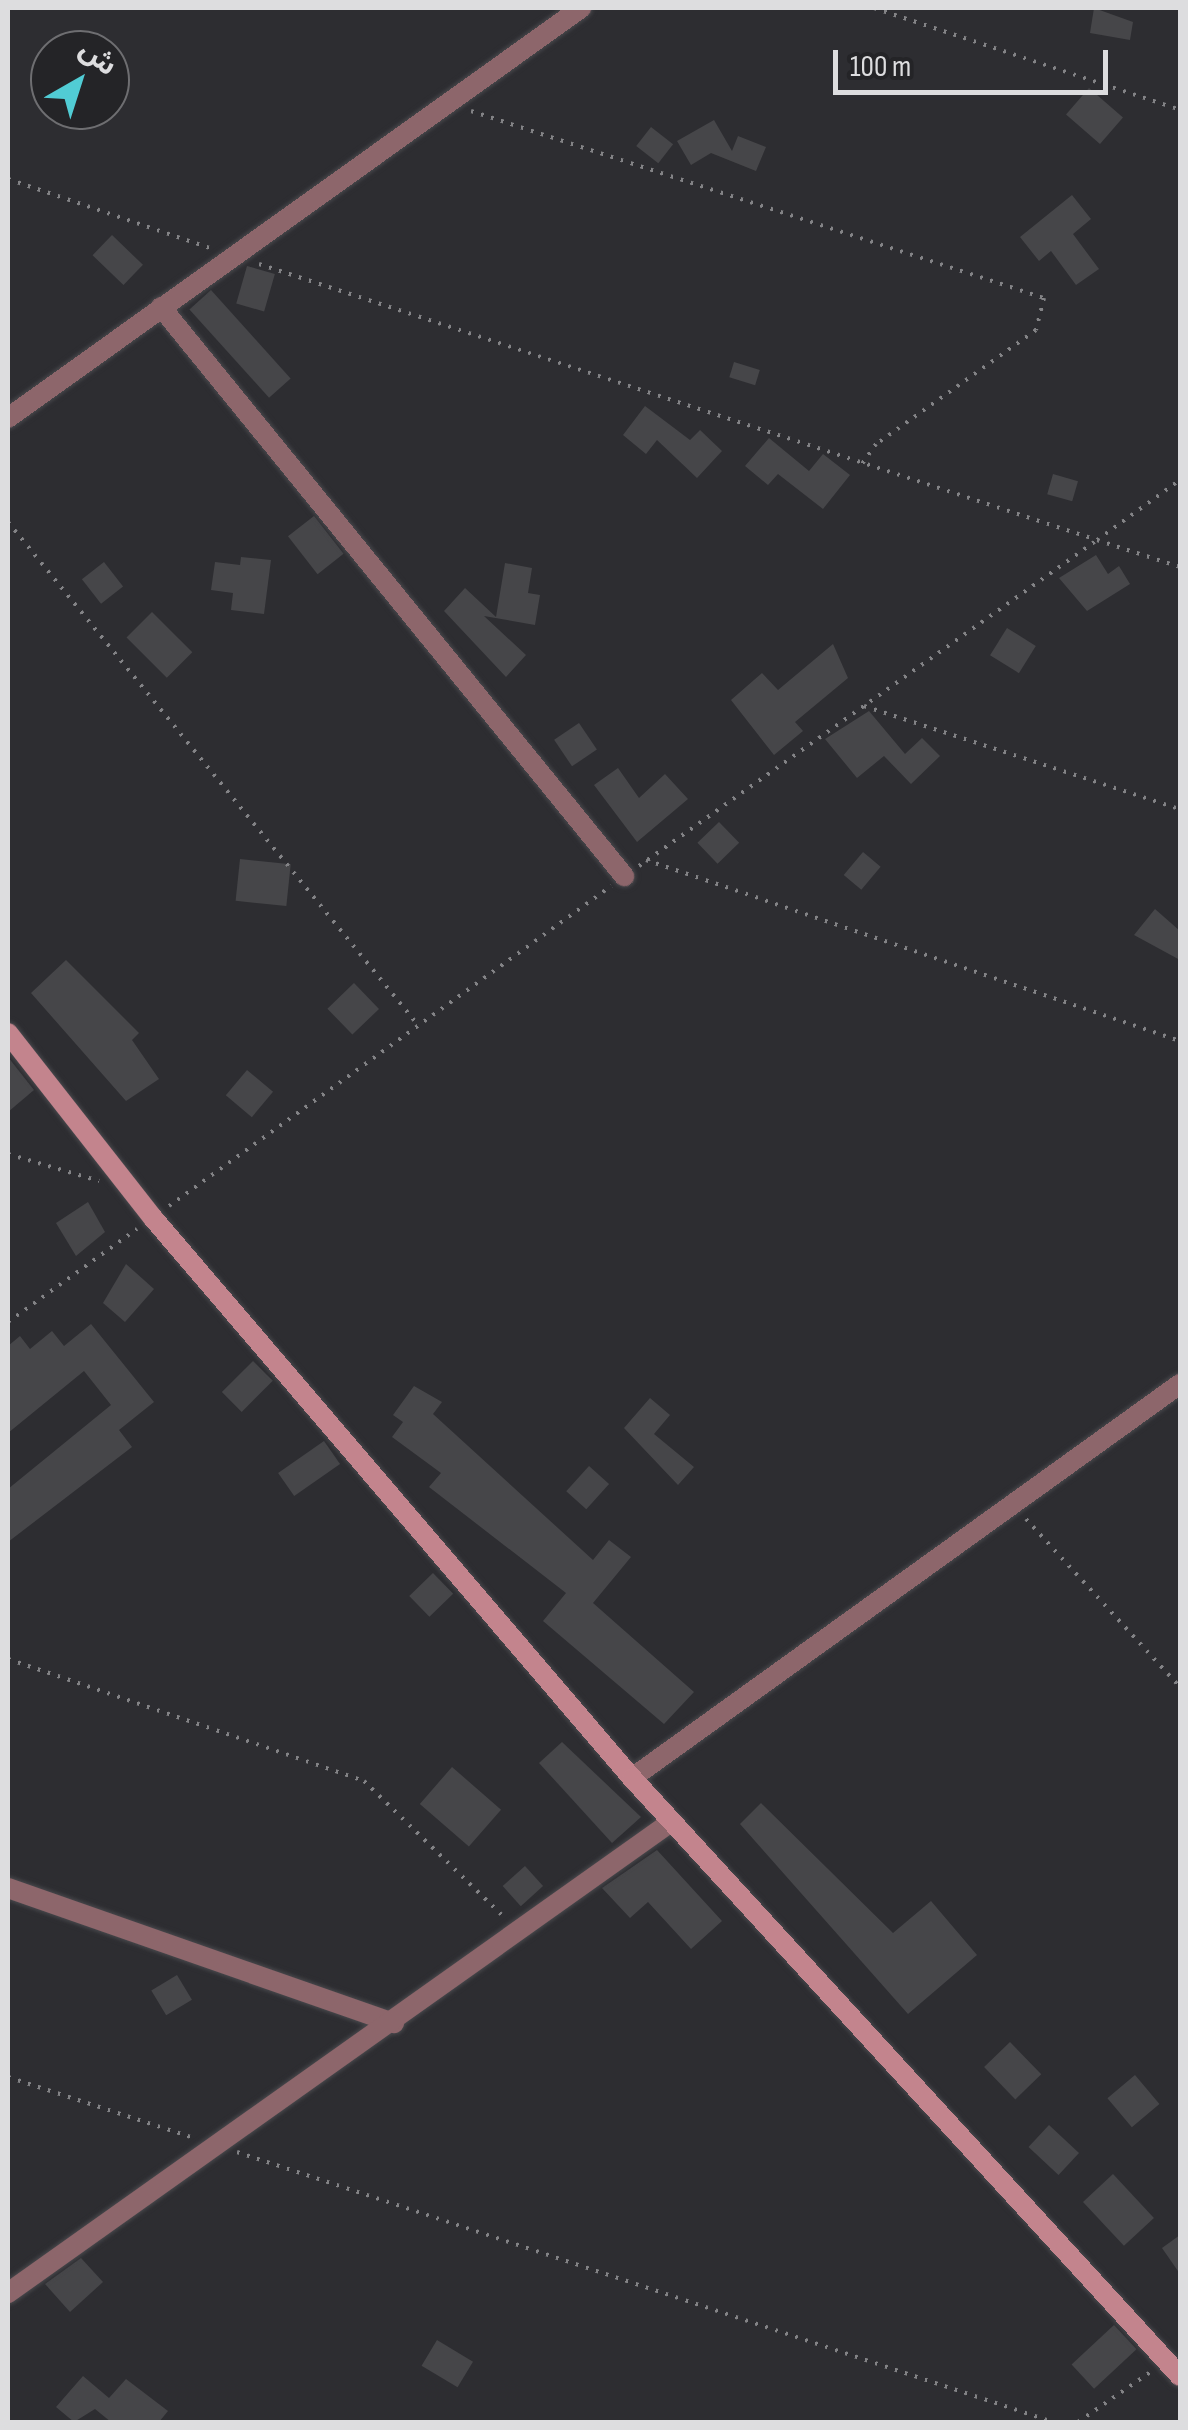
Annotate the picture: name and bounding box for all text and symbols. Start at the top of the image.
north arrow [30,30,130,130]
scale bar [838,30,1113,92]
text: ش [73,33,123,83]
text: 100 m [850,49,911,85]

